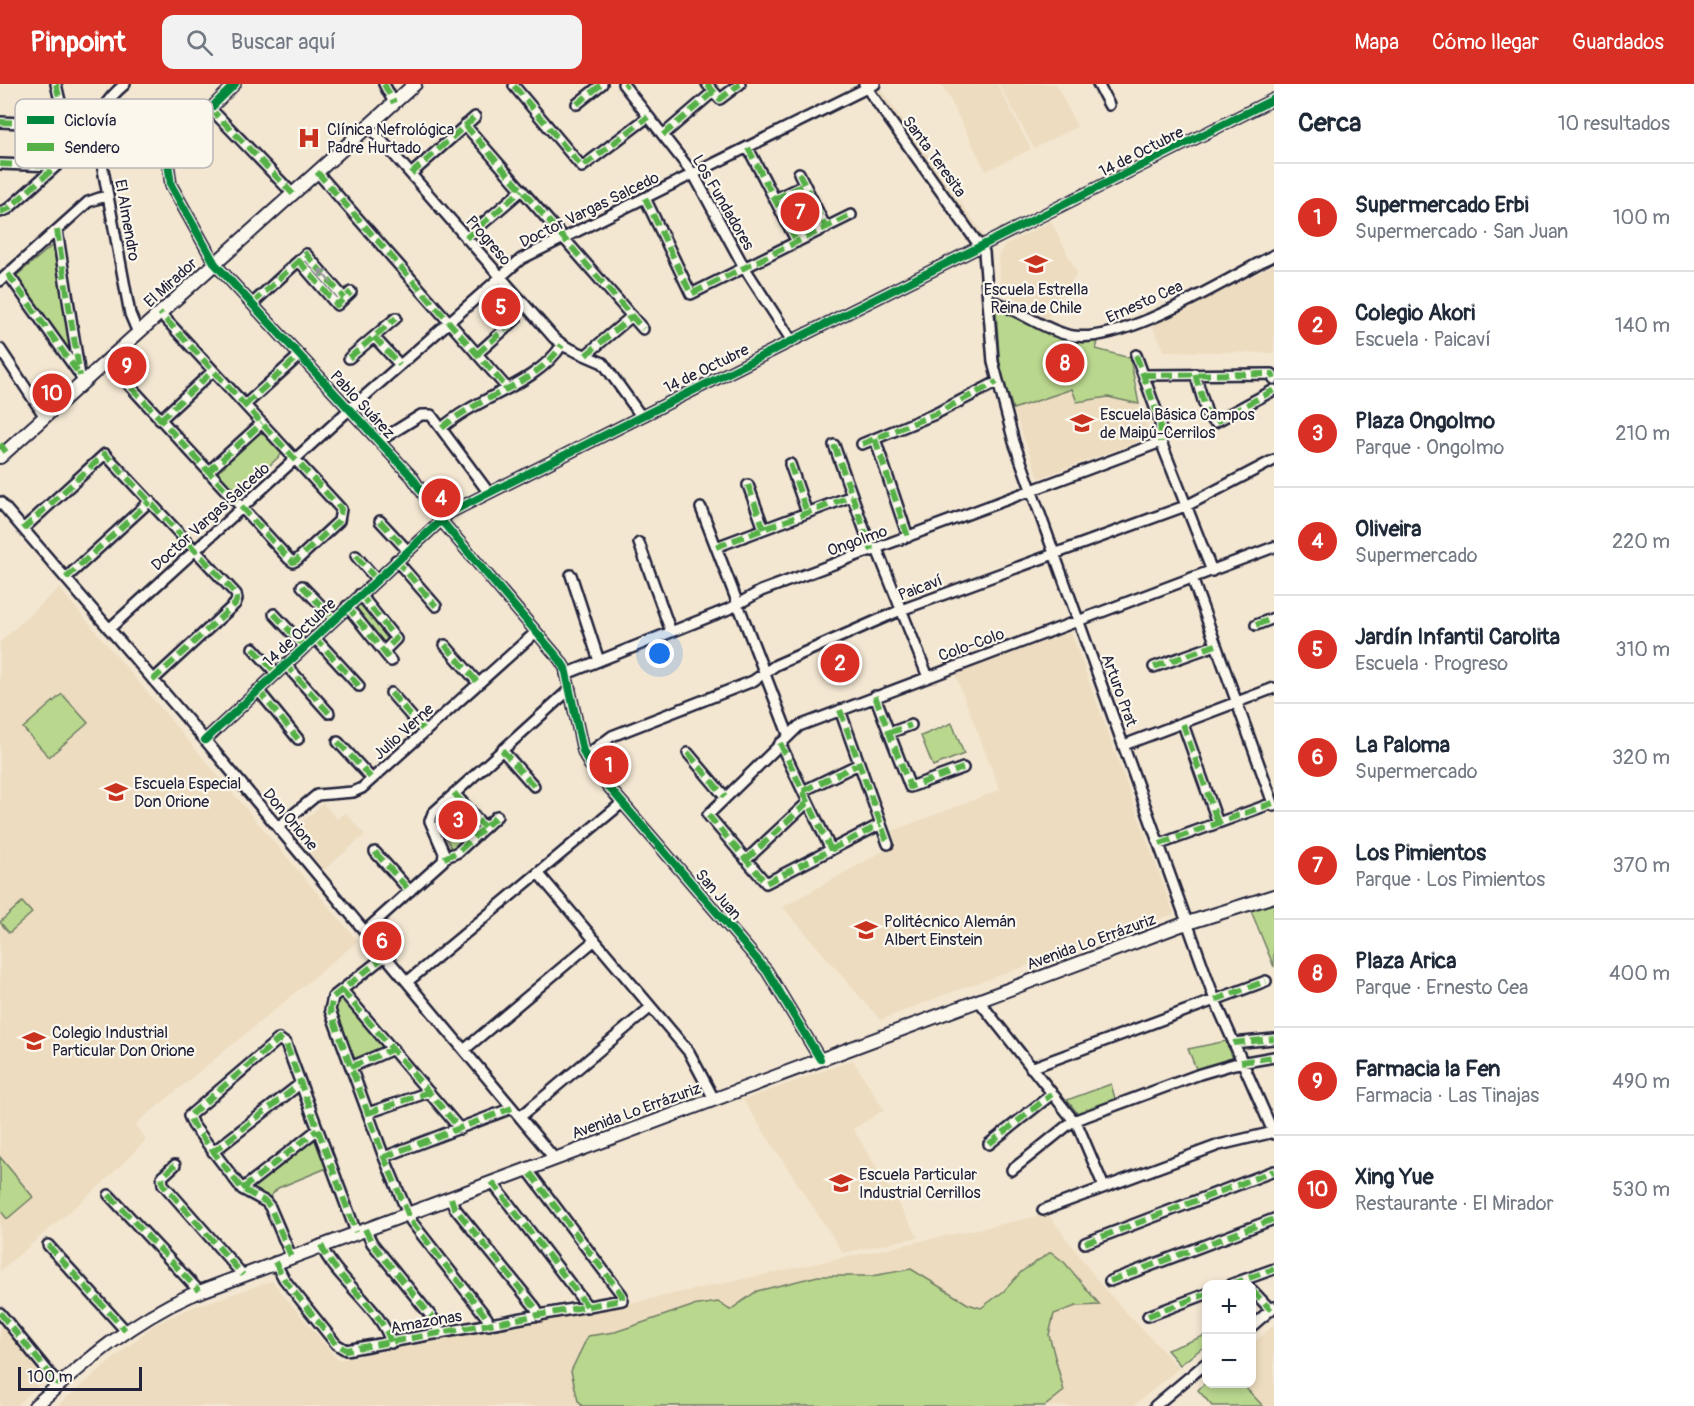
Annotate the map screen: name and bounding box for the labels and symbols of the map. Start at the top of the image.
legend [15,99,213,168]
text: Ciclovía [64,111,116,131]
street label: Santa Teresita [898,112,970,201]
place label: Clínica Nefrológica Padre Hurtado [327,120,454,158]
street label: 14 de Octubre [1096,122,1187,182]
hospital icon: Clínica Nefrológica Padre Hurtado [296,125,322,151]
text: Sendero [64,138,120,158]
street label: Los Fundadores [688,151,758,254]
street label: Doctor Vargas Salcedo [517,167,663,252]
street label: El Almendro [110,178,144,263]
pin: 7 [780,190,820,234]
street label: Progreso [461,212,516,270]
school or university icon: Escuela Estrella Reina de Chile [1023,251,1049,277]
street label: El Mirador [140,253,202,312]
one-way arrow [318,269,332,284]
street label: Ernesto Cea [1103,276,1186,328]
place label: Escuela Estrella Reina de Chile [984,280,1088,318]
pin: 5 [482,284,520,330]
street label: 14 de Octubre [661,340,752,398]
pin: 8 [1046,340,1084,386]
pin: 9 [108,344,146,388]
street label: Pablo Suárez [326,366,399,443]
pin: 10 [32,370,72,416]
place label: Escuela Básica Campos de Maipú-Cerrilos [1100,405,1255,443]
school or university icon: Escuela Básica Campos de Maipú-Cerrilos [1069,410,1095,436]
street label: Doctor Vargas Salcedo [147,458,274,575]
pin: 4 [422,476,460,520]
street label: Ongolmo [825,521,890,561]
street label: Paicaví [895,570,945,605]
street label: 14 de Octubre [259,594,340,672]
street label: Colo-Colo [936,624,1007,666]
your location [645,639,674,668]
pin: 2 [820,640,860,686]
street label: Arturo Prat [1097,651,1142,730]
street label: Julio Verne [369,699,438,764]
pin: 1 [590,742,628,788]
place label: Escuela Especial Don Orione [134,774,241,812]
school or university icon: Escuela Especial Don Orione [103,779,129,805]
street label: Don Orione [258,784,322,855]
pin: 3 [438,798,478,842]
street label: San Juan [691,865,746,924]
street label: Avenida Lo Errázuriz [1024,909,1159,975]
place label: Politécnico Alemán Albert Einstein [884,912,1016,950]
school or university icon: Politécnico Alemán Albert Einstein [853,917,879,943]
pin: 6 [362,918,401,964]
place label: Colegio Industrial Particular Don Orione [52,1023,194,1061]
school or university icon: Colegio Industrial Particular Don Orione [21,1028,47,1054]
street label: Avenida Lo Errázuriz [569,1078,704,1144]
place label: Escuela Particular Industrial Cerrillos [859,1165,981,1203]
school or university icon: Escuela Particular Industrial Cerrillos [828,1170,854,1196]
street label: Amazonas [389,1306,463,1338]
scale bar [18,1364,142,1392]

